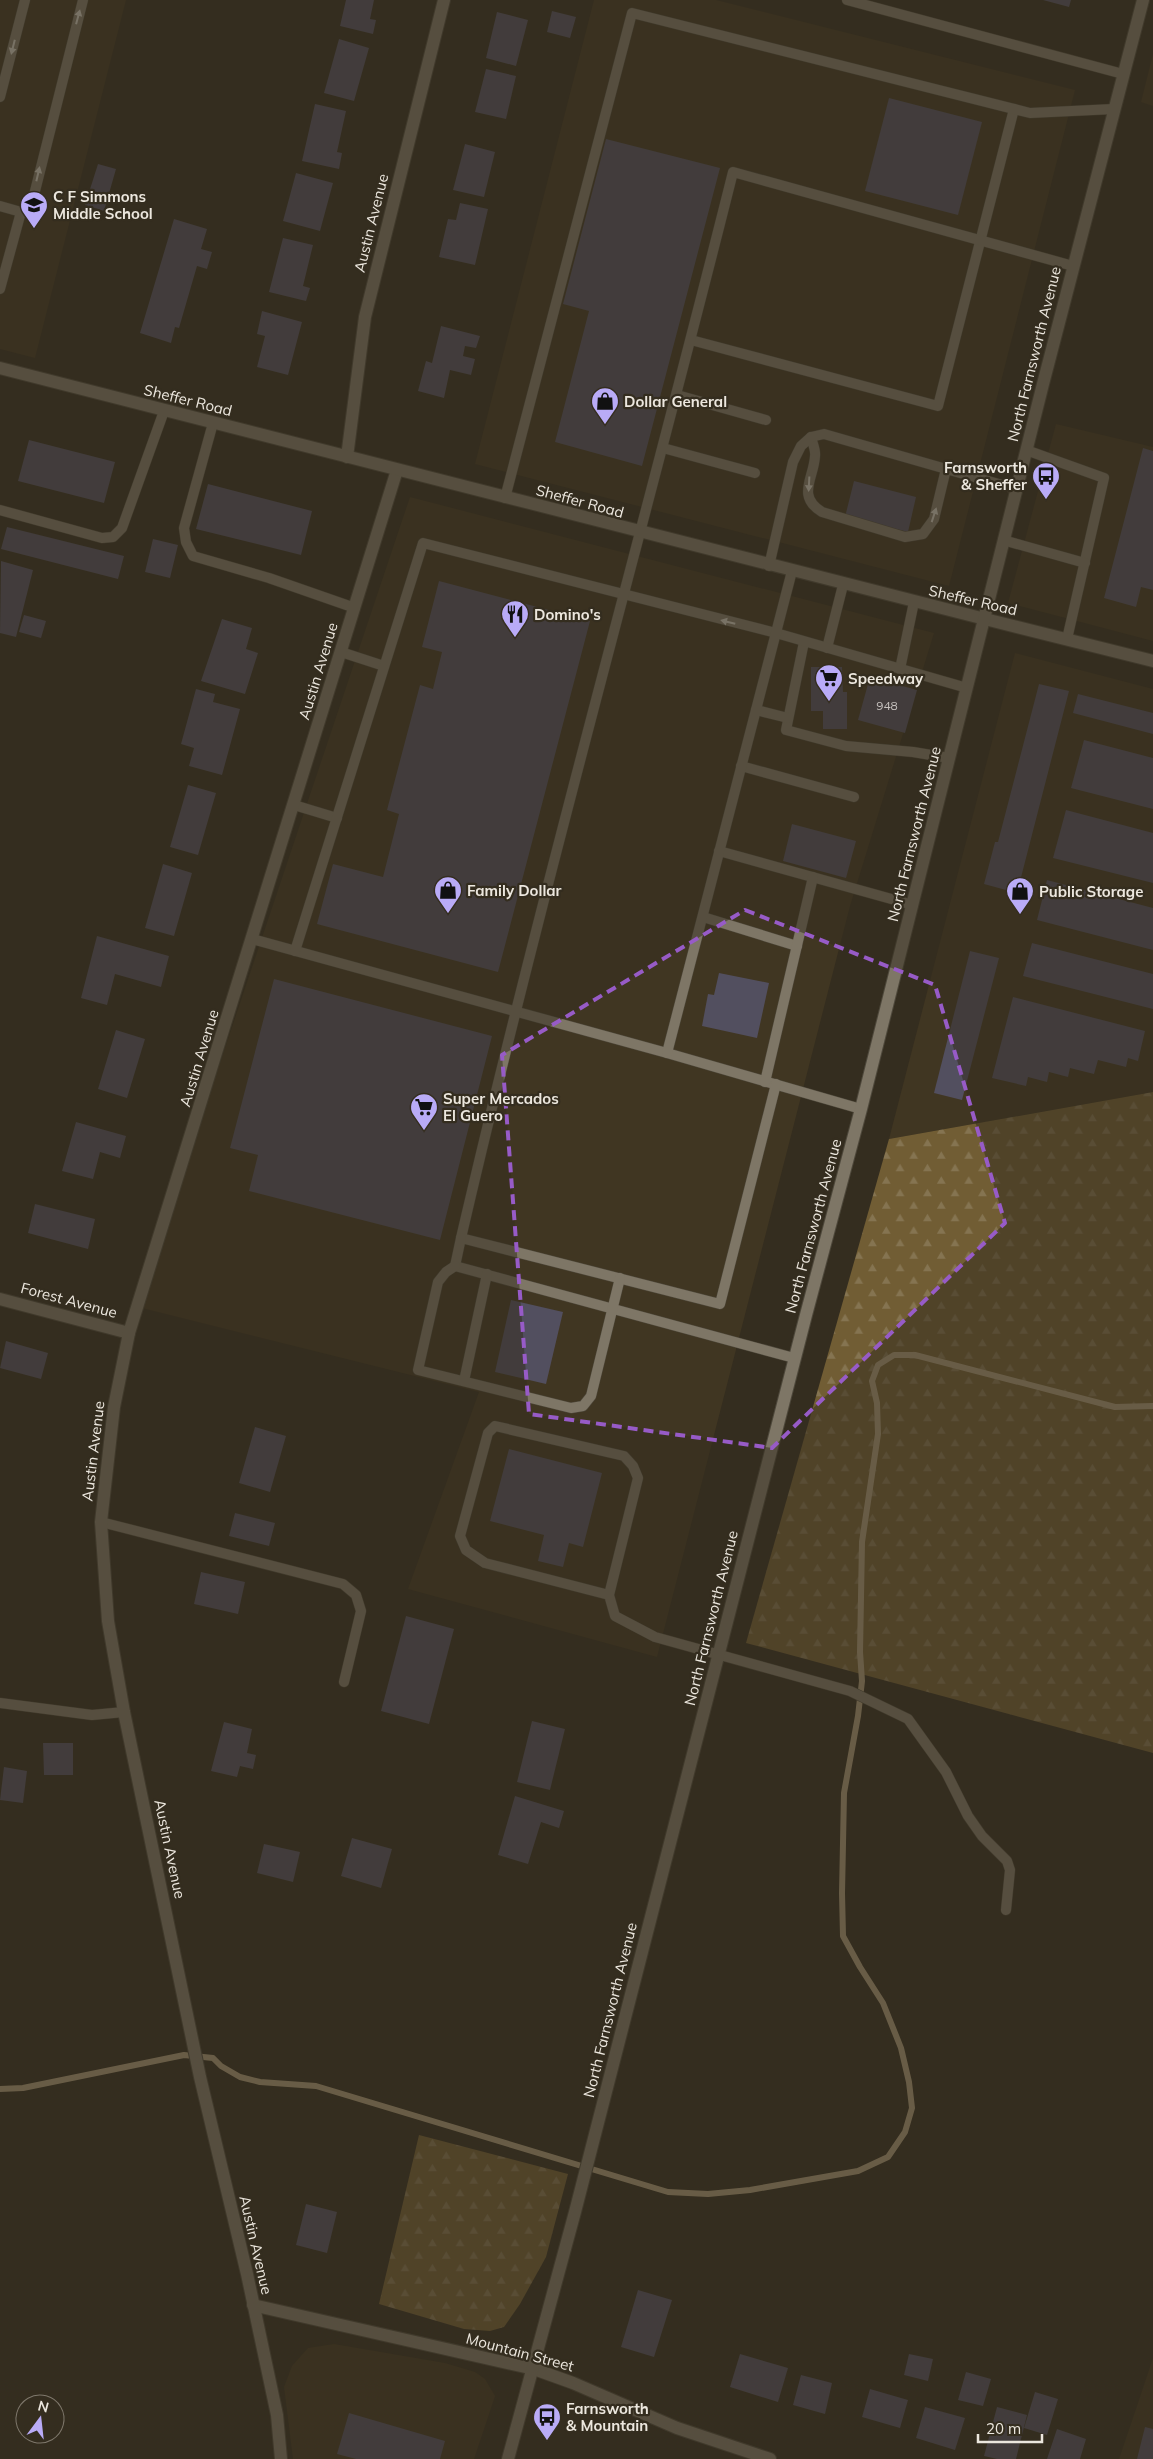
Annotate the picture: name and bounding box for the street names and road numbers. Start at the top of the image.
street label: Austin Avenue [350,172,392,274]
street label: North Farnsworth Avenue [1003,264,1065,444]
street label: Sheffer Road [142,380,234,420]
street label: Sheffer Road [534,480,626,522]
street label: Sheffer Road [927,581,1019,619]
street label: Austin Avenue [294,620,342,722]
street label: North Farnsworth Avenue [883,744,945,924]
street label: Austin Avenue [175,1007,223,1109]
street label: North Farnsworth Avenue [781,1137,845,1315]
street label: Forest Avenue [19,1278,119,1322]
street label: Austin Avenue [77,1400,109,1502]
street label: North Farnsworth Avenue [680,1528,742,1708]
street label: Austin Avenue [150,1798,190,1900]
street label: North Farnsworth Avenue [579,1920,641,2100]
street label: Austin Avenue [235,2194,277,2296]
street label: Mountain Street [464,2328,576,2376]

